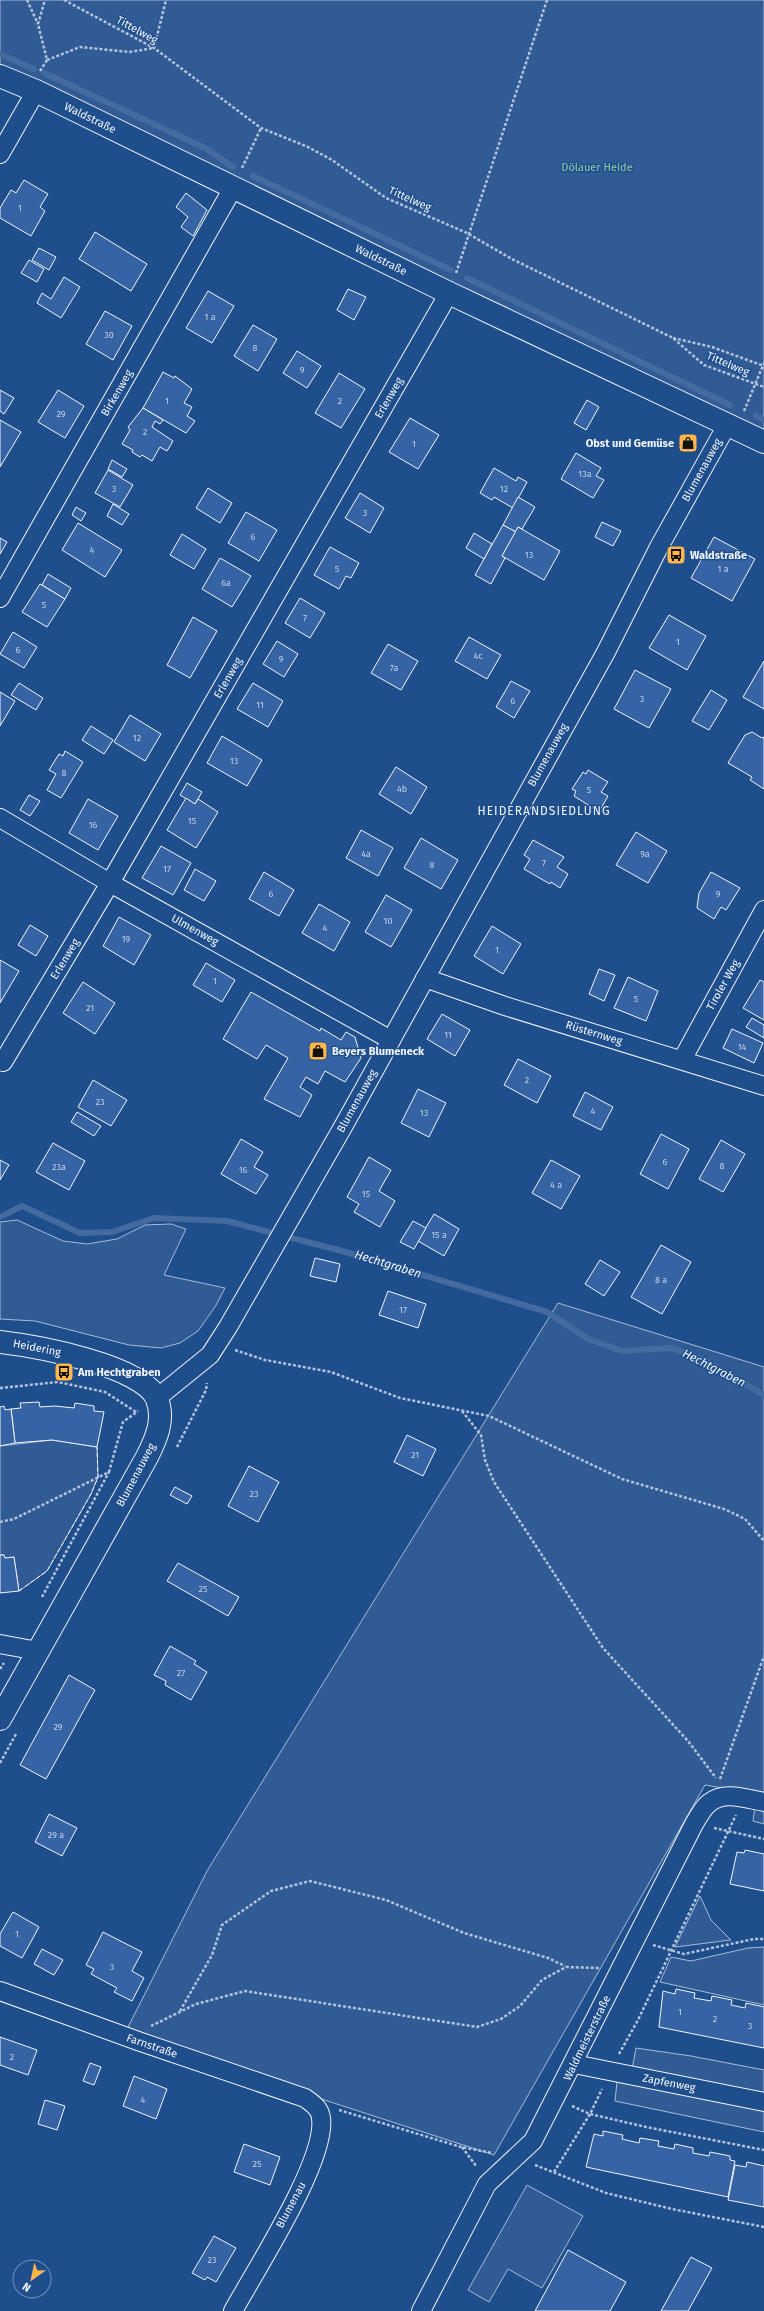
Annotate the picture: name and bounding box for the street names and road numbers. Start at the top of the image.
street label: Tittelweg [114,13,160,47]
street label: Waldstraße [62,100,118,136]
street label: Tittelweg [387,184,434,214]
street label: Waldstraße [353,242,409,278]
street label: Tittelweg [705,349,752,379]
street label: Birkenweg [98,367,136,419]
street label: Erlenweg [372,375,406,421]
street label: Blumenauweg [679,436,725,504]
street label: Erlenweg [211,655,245,701]
street label: Blumenauweg [525,721,571,789]
street label: Ulmenweg [169,912,221,948]
street label: Erlenweg [48,936,82,982]
street label: Tiroler Weg [704,957,742,1013]
street label: Rüsternweg [564,1018,624,1048]
street label: Blumenauweg [334,1067,380,1135]
street label: Heidering [12,1337,62,1359]
street label: Blumenauweg [114,1441,158,1509]
street label: Waldmeisterstraße [561,1993,613,2083]
street label: Farnstraße [125,2031,179,2061]
street label: Zapfenweg [641,2071,697,2095]
street label: Blumenau [273,2180,309,2230]

